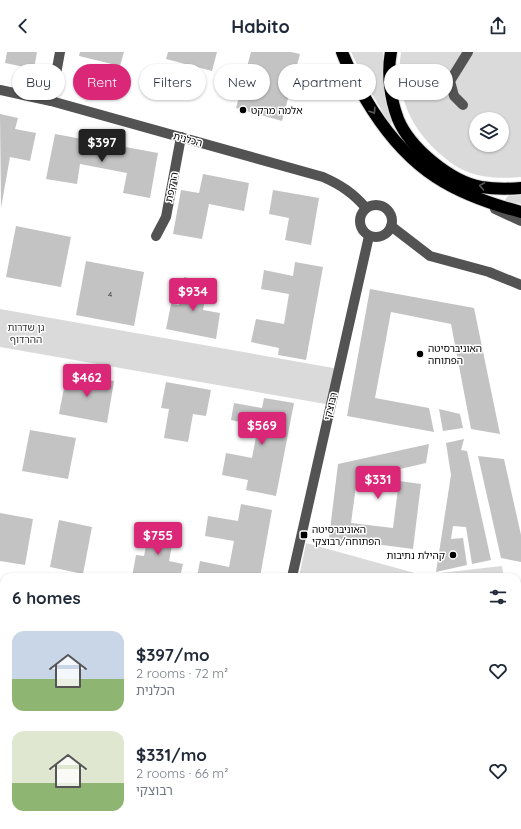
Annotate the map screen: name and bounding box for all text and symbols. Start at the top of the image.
icon: back [12,15,34,37]
text: Habito [231,15,290,38]
icon: share [487,15,509,37]
chip: Buy [12,64,65,100]
chip: Rent [73,64,131,100]
chip: Filters [139,64,206,100]
chip: New [214,64,270,100]
chip: Apartment [278,64,376,100]
chip: House [384,64,453,100]
place label: אלמה מרקט [251,104,303,117]
marker: אלמה מרקט [238,105,248,115]
one-way arrow [368,107,376,114]
map controls [469,112,509,152]
button: layers [469,112,509,152]
pin: $397 [78,129,126,163]
street label: הכלנית [172,129,204,150]
text: $397 [88,134,116,150]
street label: הרקפת [162,171,181,203]
one-way arrow [479,182,485,191]
pin: $934 [169,278,217,312]
text: $934 [178,283,208,299]
house number: 4 [108,289,112,299]
park label: גן שדרות ההרדוף [7,321,45,346]
place label: האוניברסיטה הפתוחה [428,342,482,367]
marker: האוניברסיטה הפתוחה [415,349,425,359]
pin: $462 [63,364,111,398]
text: $462 [72,369,102,385]
street label: רבוצקי [321,391,340,421]
pin: $569 [238,412,286,446]
text: $569 [247,417,277,433]
pin: $331 [354,466,402,500]
text: $331 [365,471,391,487]
pin: $755 [134,522,182,556]
place label: האוניברסיטה הפתוחה/רבוצקי [312,523,381,548]
text: $755 [143,527,173,543]
marker: האוניברסיטה הפתוחה/רבוצקי [299,530,309,540]
place label: קהילת נתיבות [386,549,445,562]
marker: קהילת נתיבות [448,550,458,560]
icon: filters [487,586,509,608]
text: 6 homes [12,587,81,608]
text: $397/mo [136,644,210,665]
icon: home [44,647,92,695]
icon: heart [487,660,509,682]
text: 2 rooms · 72 m² [136,665,228,681]
text: הכלנית [136,682,175,698]
text: $331/mo [136,744,207,765]
icon: home [44,747,92,795]
icon: heart [487,760,509,782]
text: 2 rooms · 66 m² [136,765,228,781]
text: רבוצקי [136,782,173,798]

